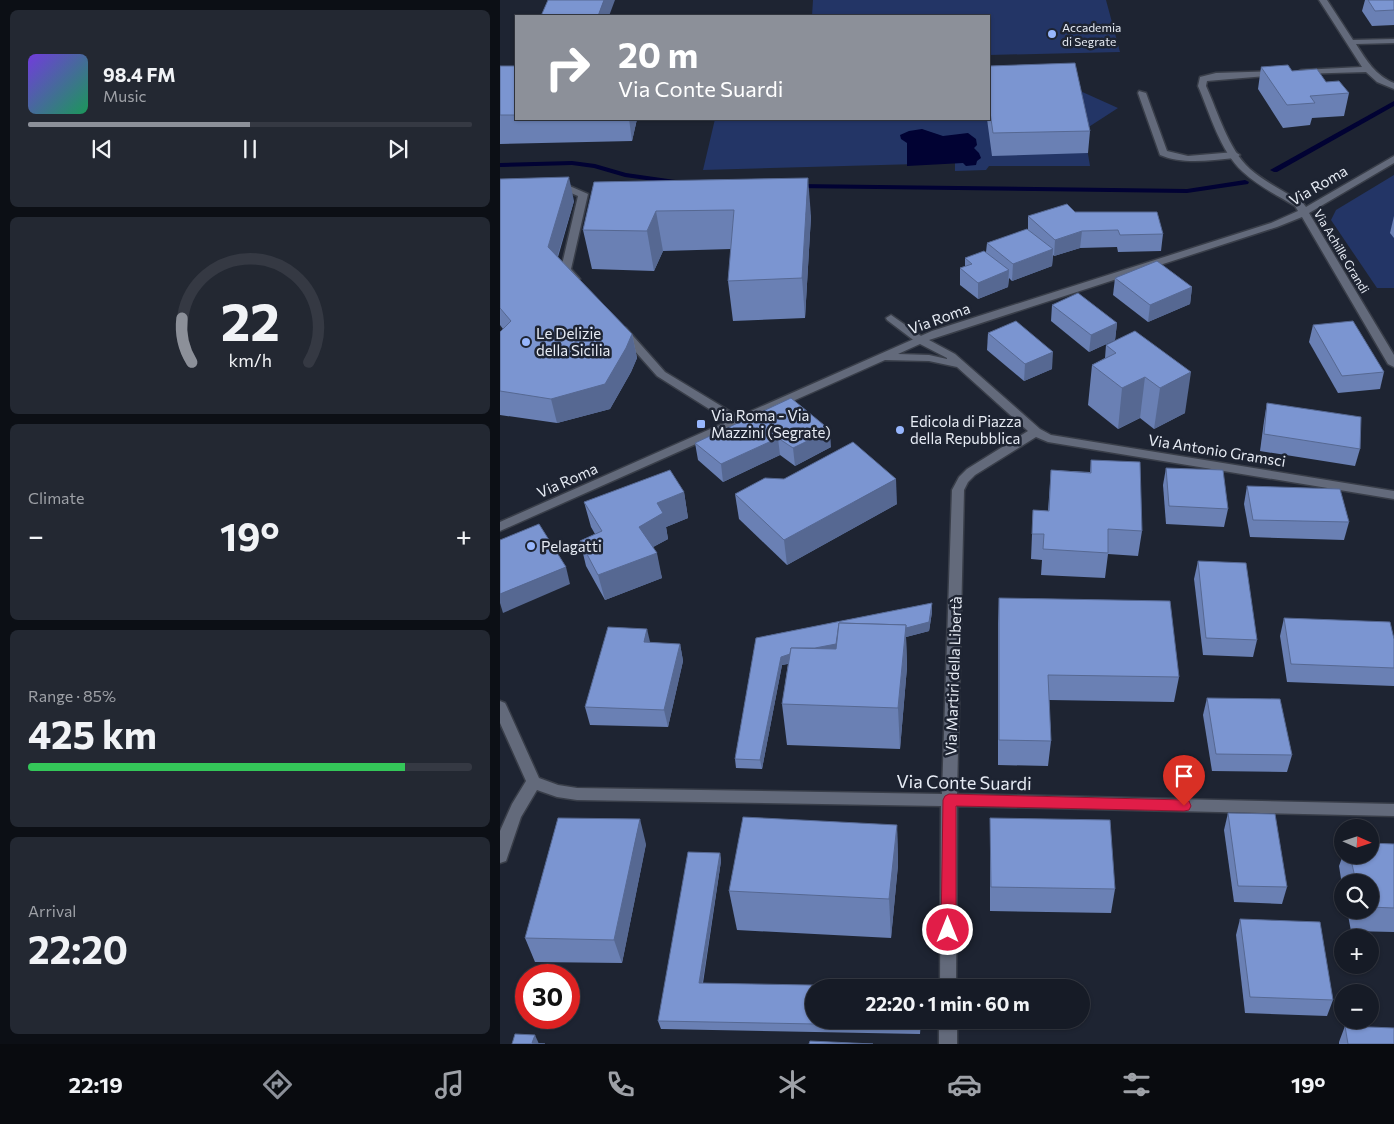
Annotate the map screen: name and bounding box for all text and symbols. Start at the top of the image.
place label: Accademia di Segrate [1062,20,1121,48]
marker: Accademia di Segrate [1046,28,1058,40]
text: 20 m [618,32,698,75]
icon: right [535,35,600,100]
text: 98.4 FM [103,63,176,86]
text: Via Conte Suardi [618,75,783,102]
text: Music [103,86,147,105]
icon: previous [88,135,116,163]
icon: pause [236,135,264,163]
icon: next [384,135,412,163]
street label: Via Roma [1286,161,1350,209]
street label: Via Achille Grandi [1311,207,1373,295]
text: 22 [220,288,280,352]
street label: Via Roma [906,299,972,337]
place label: Le Delizie della Sicilia [536,324,610,359]
marker: Le Delizie della Sicilia [520,336,532,348]
text: km/h [228,349,272,371]
place label: Via Roma - Via Mazzini (Segrate) [711,406,831,441]
place label: Edicola di Piazza della Repubblica [910,412,1022,447]
marker: Via Roma - Via Mazzini (Segrate) [695,418,707,430]
marker: Edicola di Piazza della Repubblica [894,424,906,436]
street label: Via Antonio Gramsci [1147,430,1287,470]
street label: Via Roma [534,459,600,501]
text: Climate [28,488,84,507]
text: 19° [220,512,280,559]
text: − [28,518,44,552]
text: + [456,518,472,552]
place label: Pelagatti [541,537,602,555]
marker: Pelagatti [525,540,537,552]
street label: Via Martiri della Libertà [941,596,965,756]
text: Range · 85% [28,686,116,705]
text: 425 km [28,710,157,757]
pin [1163,755,1205,806]
icon: arrive [1170,762,1198,790]
street label: Via Conte Suardi [896,770,1032,794]
north arrow [1334,819,1379,864]
map controls [1334,819,1379,1029]
button: search [1334,874,1379,919]
text: Arrival [28,901,76,920]
position arrow [921,903,973,955]
text: 22:20 [28,925,128,972]
button: + [1334,929,1379,974]
speed limit sign: 30 [515,964,580,1029]
button: − [1334,984,1379,1029]
text: 22:20 · 1 min · 60 m [865,992,1030,1015]
icon: directions [260,1067,295,1102]
icon: music [432,1067,467,1102]
icon: phone [603,1067,638,1102]
icon: climate [775,1067,810,1102]
icon: car [947,1067,982,1102]
icon: filters [1119,1067,1154,1102]
text: 22:19 [68,1071,123,1098]
text: 19° [1291,1071,1325,1098]

